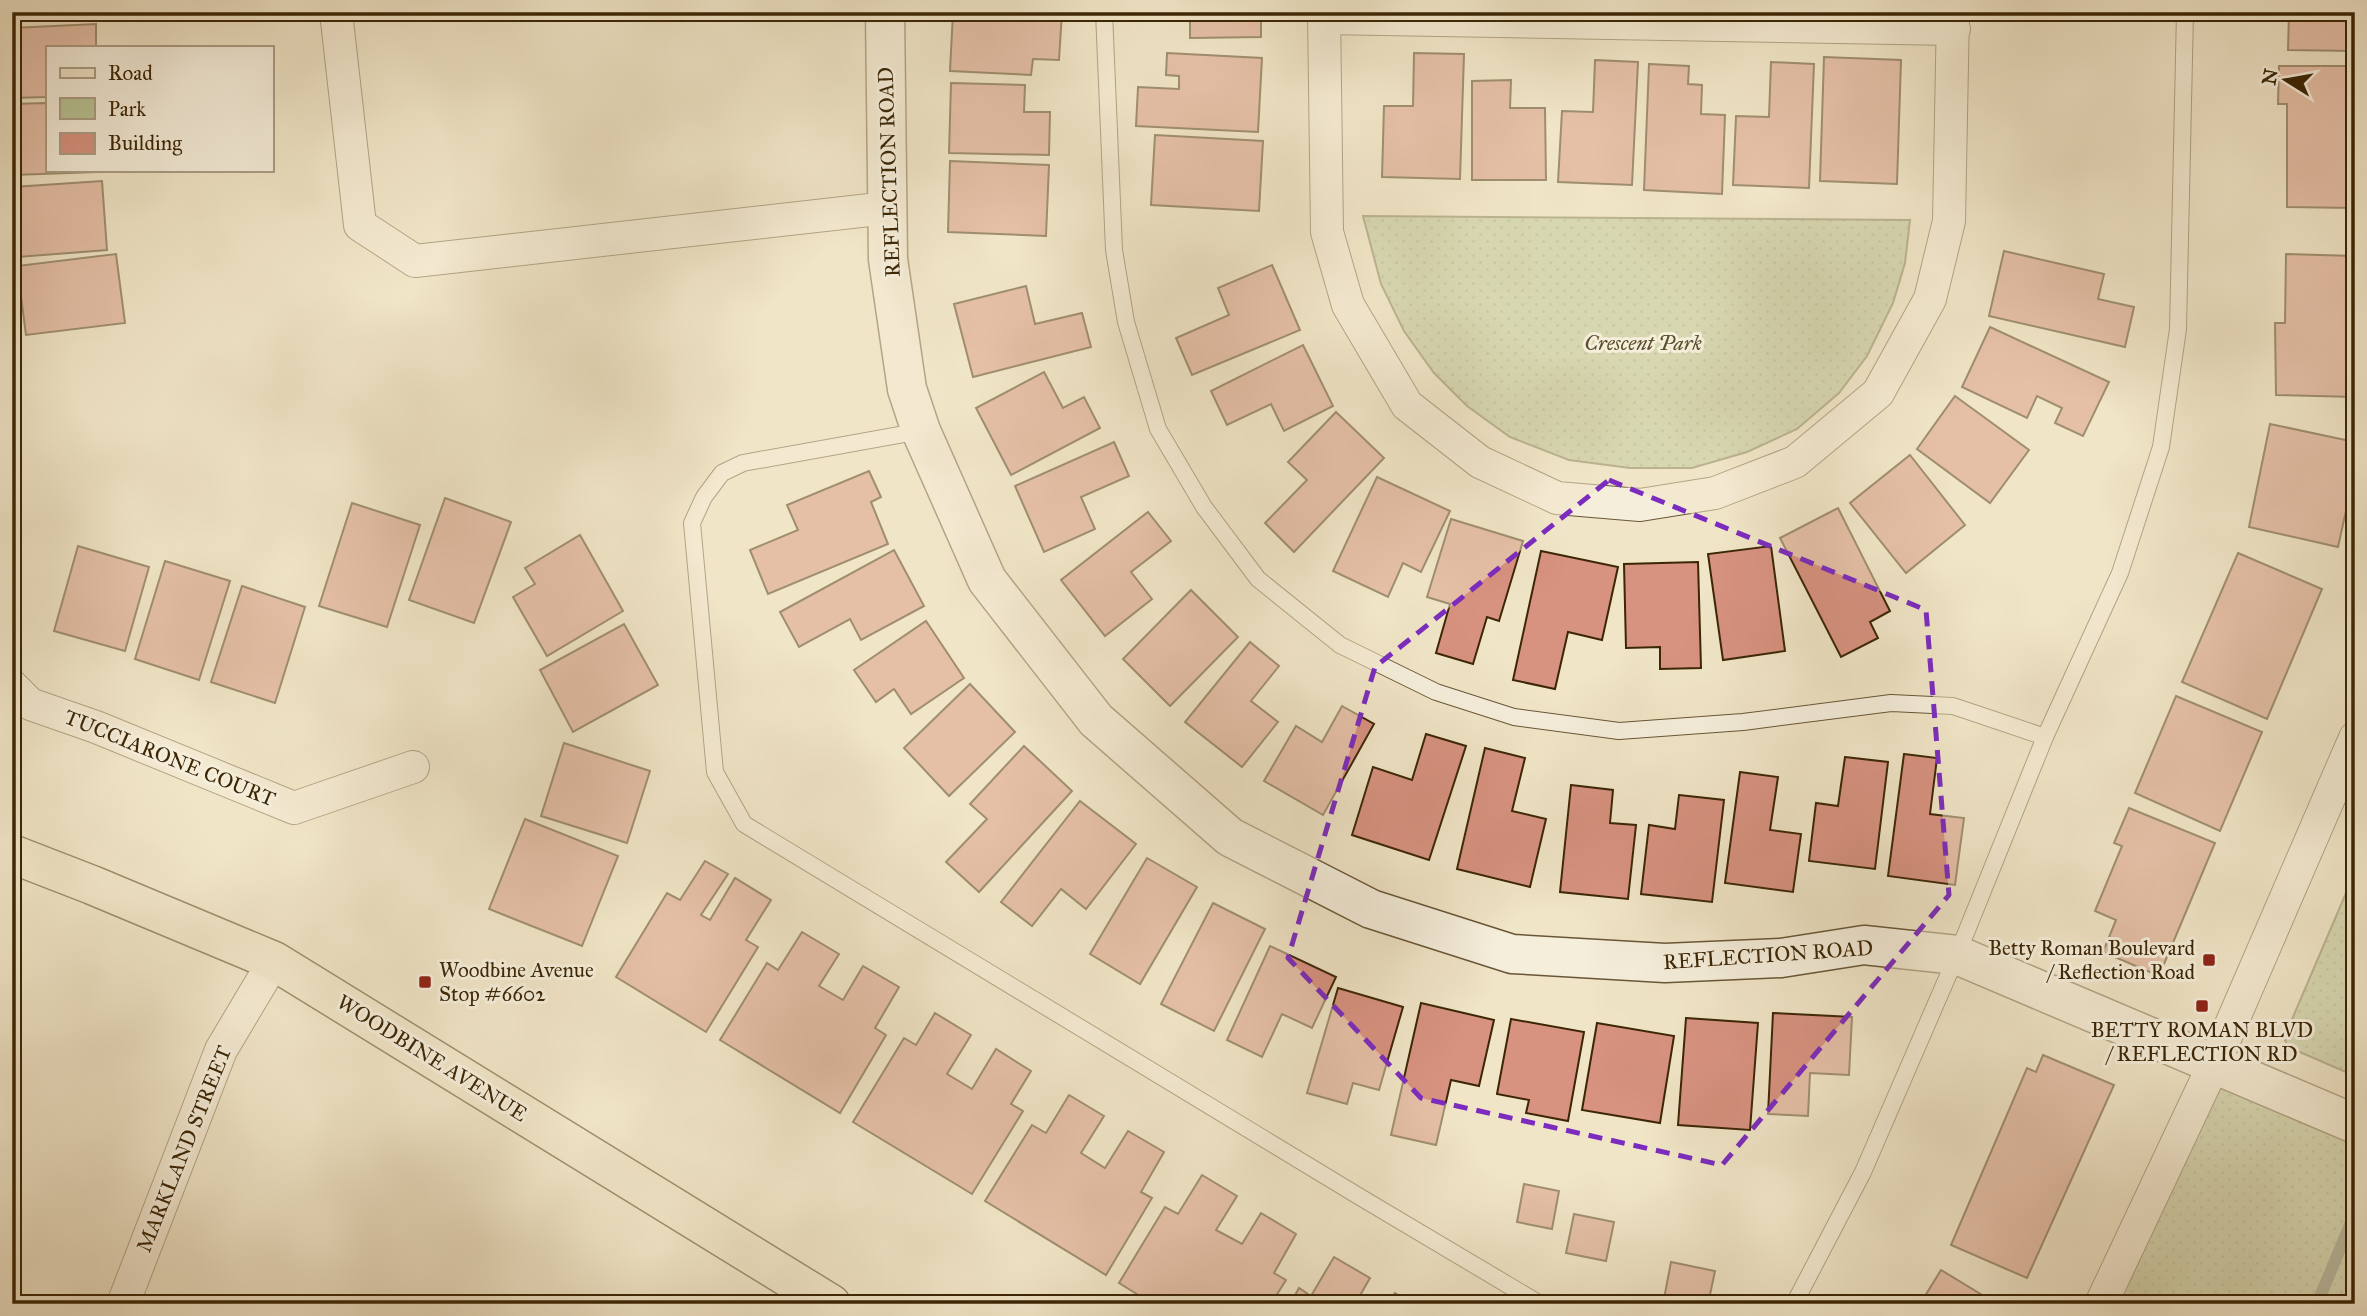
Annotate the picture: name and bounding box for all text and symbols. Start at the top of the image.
legend [46,46,273,172]
north arrow [2252,46,2322,116]
text: Road [108,60,153,86]
street label: REFLECTION ROAD [872,66,906,278]
text: N [2257,67,2283,87]
text: Park [108,96,146,122]
text: Building [108,130,182,156]
park label: Crescent Park [1584,330,1702,356]
street label: TUCCIARONE COURT [61,704,279,812]
street label: REFLECTION ROAD [1662,935,1874,975]
place label: Betty Roman Boulevard / Reflection Road [1988,935,2195,985]
marker: Betty Roman Boulevard / Reflection Road [2201,952,2217,968]
place label: Woodbine Avenue Stop #6602 [439,957,594,1007]
marker: Woodbine Avenue Stop #6602 [417,974,433,990]
street label: WOODBINE AVENUE [332,989,532,1127]
marker: BETTY ROMAN BLVD / REFLECTION RD [2194,998,2210,1014]
place label: BETTY ROMAN BLVD / REFLECTION RD [2091,1017,2313,1067]
street label: MARKLAND STREET [131,1042,237,1256]

